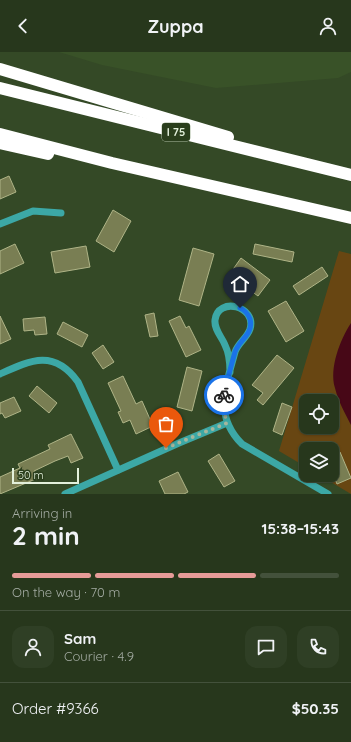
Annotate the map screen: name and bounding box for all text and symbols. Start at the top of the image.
icon: back [12,15,34,37]
text: Zuppa [147,15,204,38]
icon: person [317,15,339,37]
road number: I 75 [162,123,190,141]
pin [223,267,257,308]
icon: home [229,273,251,295]
courier [204,375,244,415]
icon: bike [213,384,235,406]
map controls [299,394,339,482]
button: locate [299,394,339,434]
pin [149,407,183,448]
icon: bag [155,413,177,435]
button: layers [299,442,339,482]
scale bar [12,466,79,485]
text: 50 m [18,468,44,482]
text: Arriving in [12,505,72,521]
text: 2 min [12,519,80,552]
text: 15:38–15:43 [262,519,339,538]
text: On the way · 70 m [12,584,120,600]
button: person [12,626,54,668]
button: chat [245,626,287,668]
button: phone [297,626,339,668]
text: Sam [64,629,96,648]
text: Courier · 4.9 [64,648,134,664]
text: Order #9366 [12,699,99,718]
text: $50.35 [292,699,339,718]

